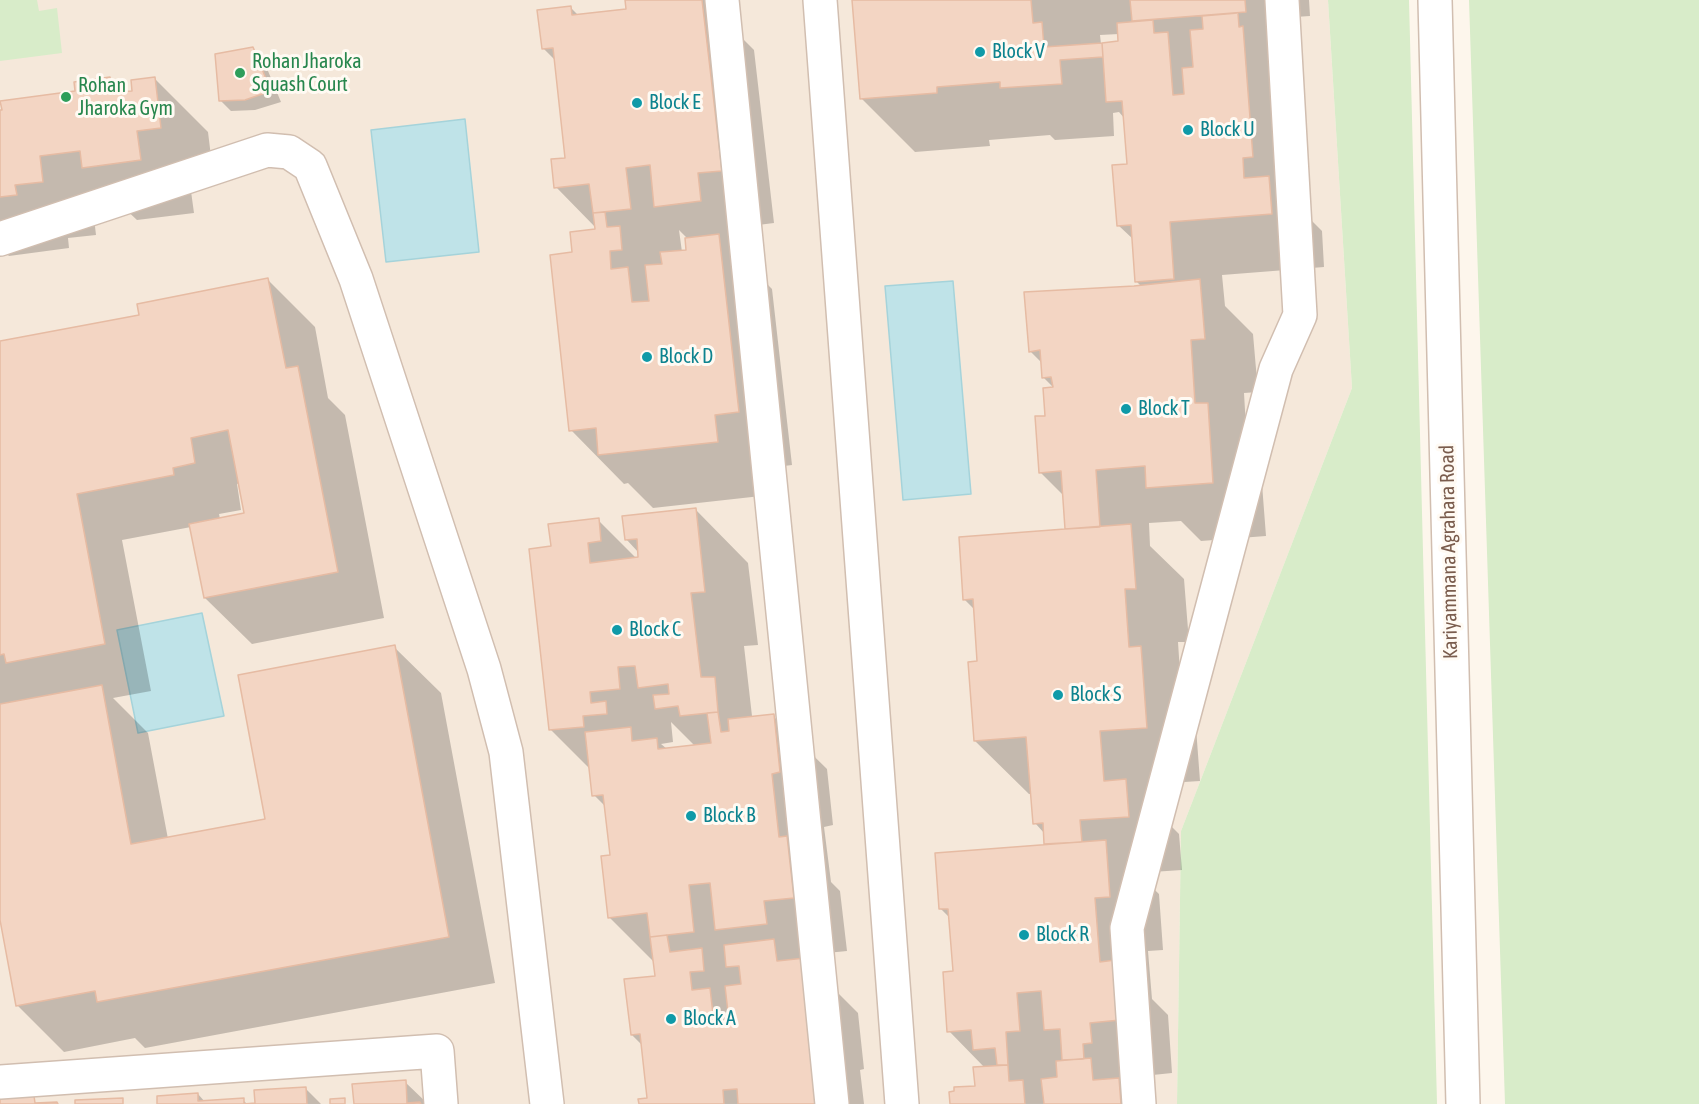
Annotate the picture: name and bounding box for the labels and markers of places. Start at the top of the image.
place label: Block V [992,40,1045,64]
marker: Block V [973,45,987,59]
place label: Rohan Jharoka Squash Court [252,50,362,97]
marker: Rohan Jharoka Squash Court [233,66,247,80]
place label: Rohan Jharoka Gym [78,74,173,121]
marker: Rohan Jharoka Gym [59,90,73,104]
place label: Block E [649,91,700,115]
marker: Block E [630,96,644,110]
place label: Block U [1200,118,1255,142]
marker: Block U [1181,123,1195,137]
place label: Block D [659,345,713,369]
marker: Block D [640,350,654,364]
place label: Block T [1138,397,1190,421]
marker: Block T [1119,402,1133,416]
place label: Block C [629,618,681,642]
marker: Block C [610,623,624,637]
place label: Block S [1070,683,1121,707]
marker: Block S [1051,688,1065,702]
place label: Block B [703,804,755,828]
marker: Block B [684,809,698,823]
place label: Block R [1036,923,1089,947]
marker: Block R [1017,928,1031,942]
place label: Block A [683,1007,736,1031]
marker: Block A [664,1012,678,1026]

